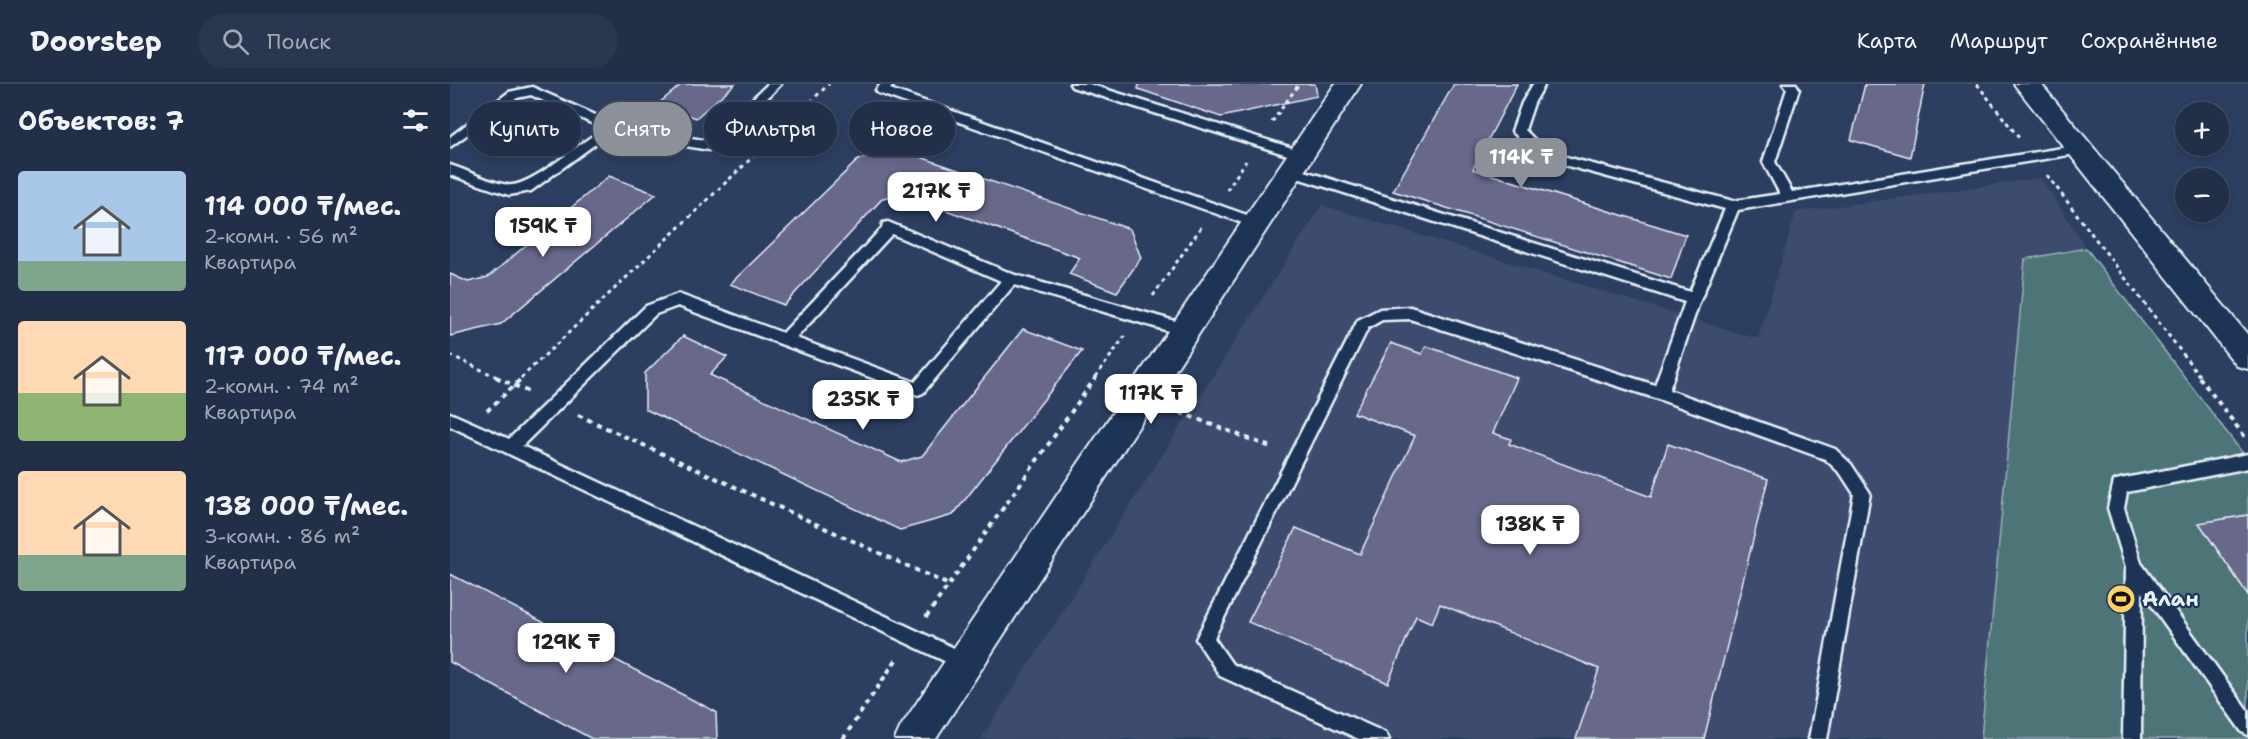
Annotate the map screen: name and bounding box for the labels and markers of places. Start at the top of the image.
pin: 114K ₸ [1472,138,1570,189]
pin: 217K ₸ [887,172,985,223]
pin: 159K ₸ [494,207,592,258]
pin: 117K ₸ [1102,374,1200,425]
pin: 235K ₸ [814,380,912,431]
pin: 138K ₸ [1481,505,1579,556]
sports icon: Алан [2105,583,2137,615]
place label: Алан [2142,585,2199,613]
pin: 129K ₸ [517,623,615,674]

